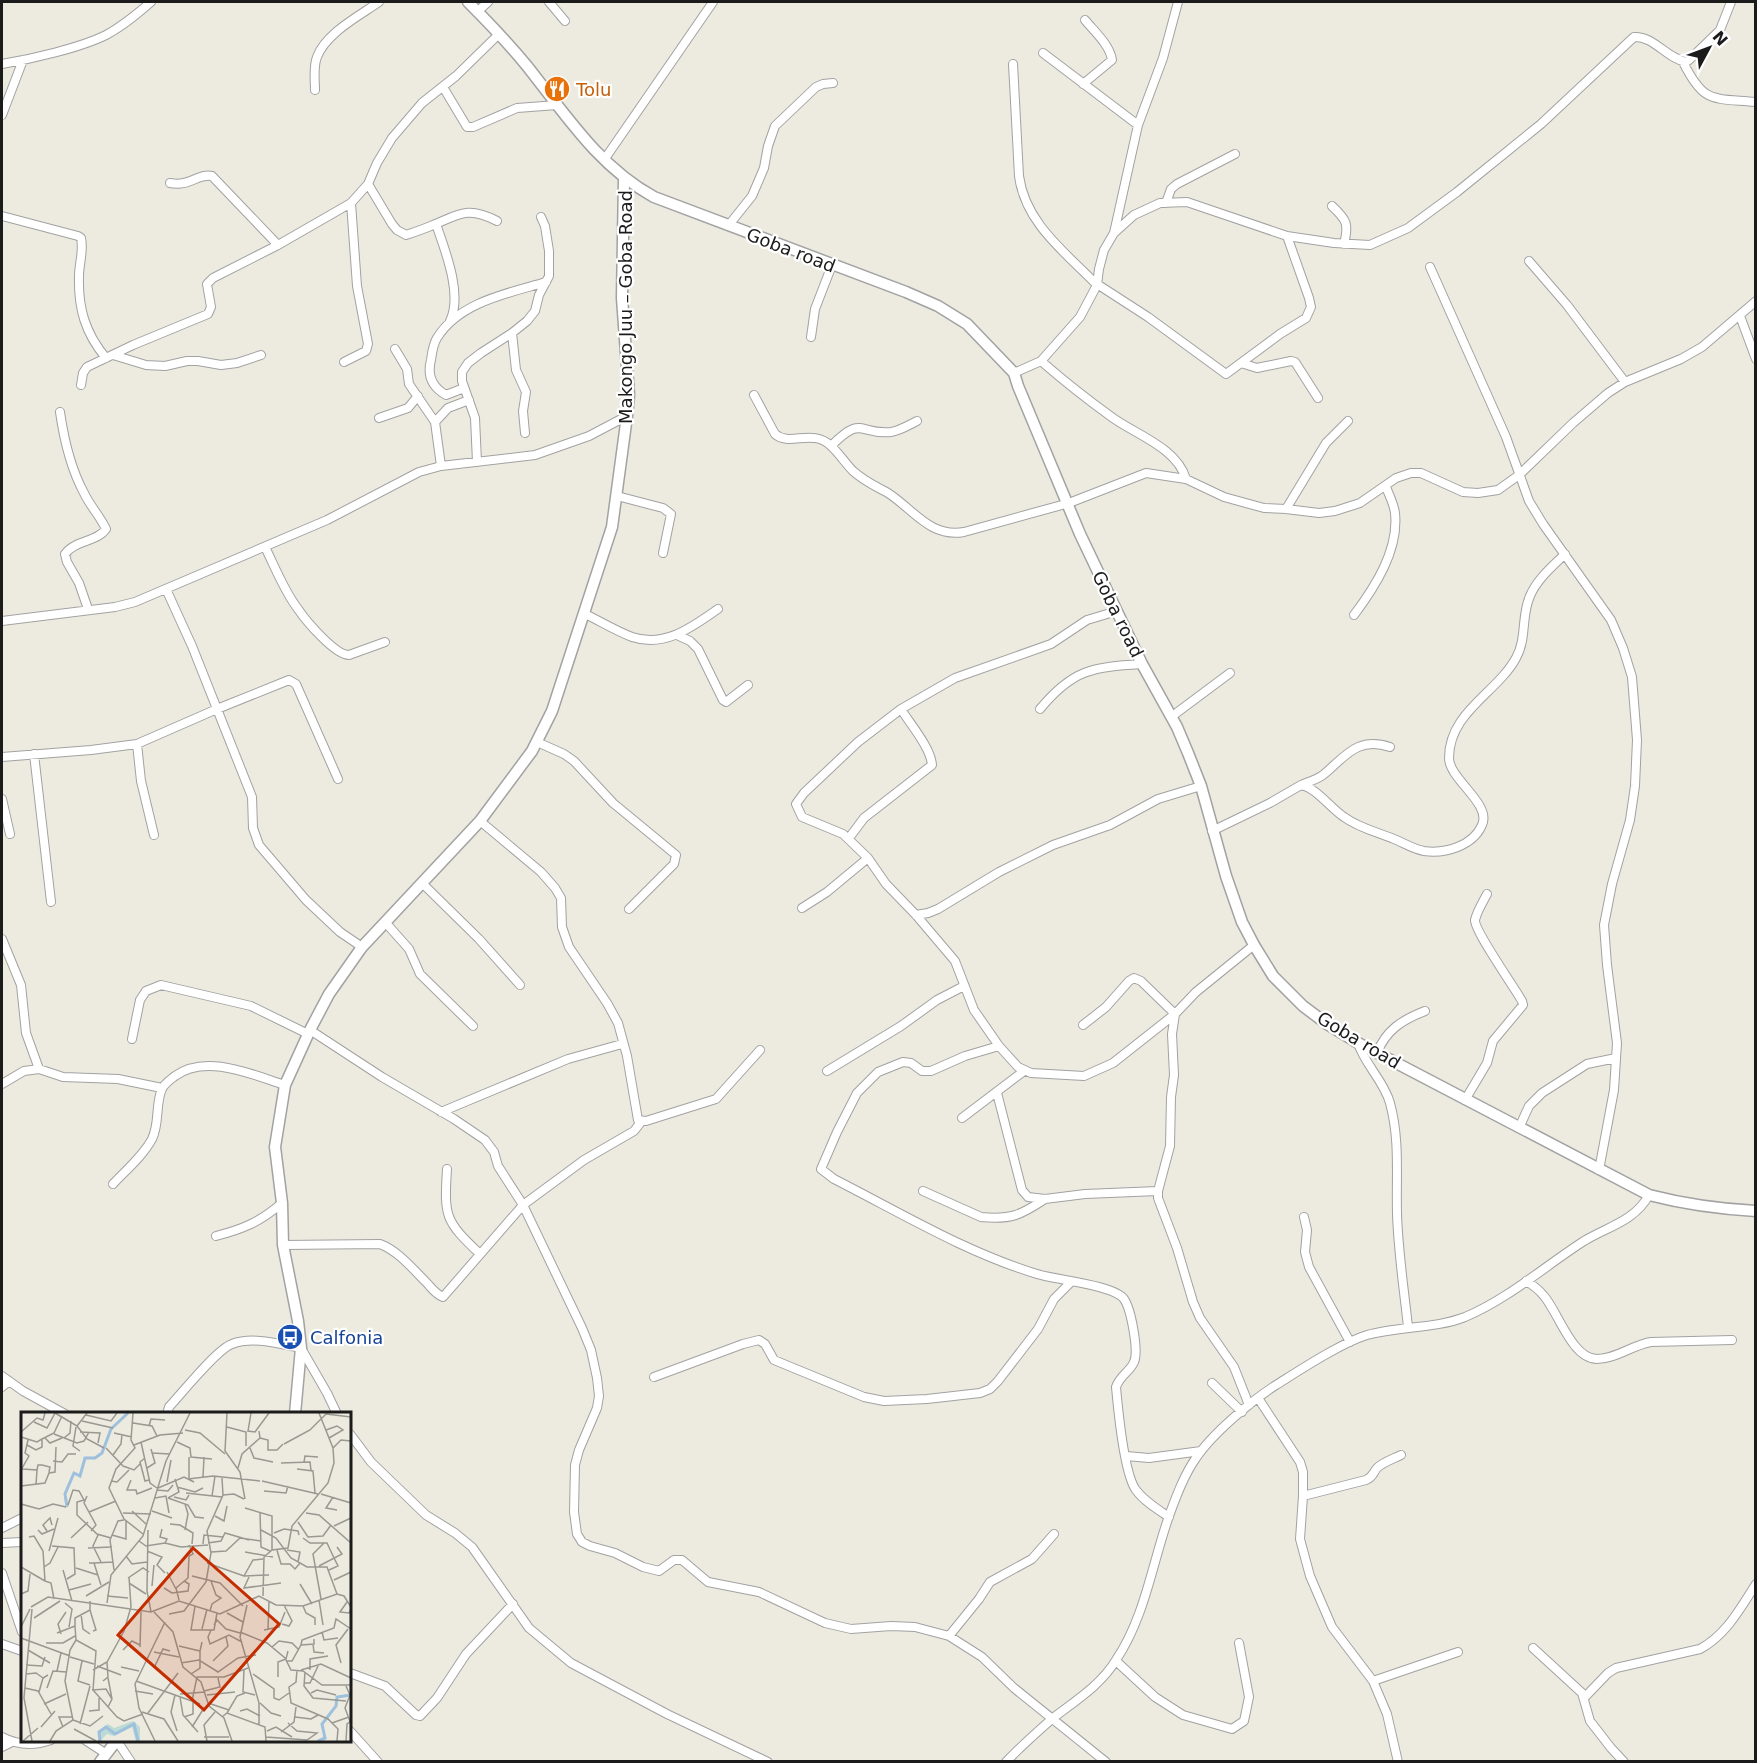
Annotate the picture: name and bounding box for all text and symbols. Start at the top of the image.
north arrow [1679,18,1739,78]
text: N [1708,27,1732,50]
restaurant icon: Tolu [542,74,572,104]
place label: Tolu [575,79,611,100]
street label: Makongo Juu – Goba Road [615,190,636,424]
street label: Goba road [744,223,838,277]
street label: Goba road [1088,567,1148,661]
street label: Goba road [1313,1007,1405,1073]
bus stop icon: Calfonia [275,1322,305,1352]
place label: Calfonia [310,1327,383,1348]
inset map [21,1412,351,1742]

